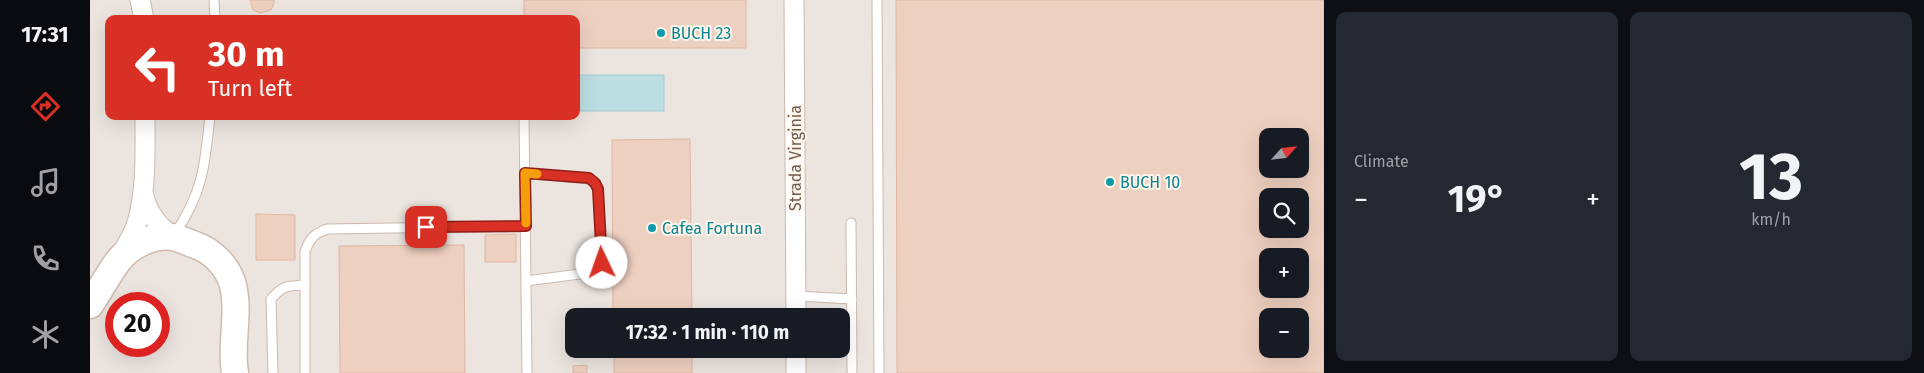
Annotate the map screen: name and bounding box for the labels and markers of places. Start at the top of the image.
place label: BUCH 23 [671,24,731,43]
marker: BUCH 23 [655,27,667,39]
place label: BUCH 10 [1120,173,1180,192]
marker: BUCH 10 [1104,176,1116,188]
pin [405,206,447,248]
place label: Cafea Fortuna [662,219,762,238]
marker: Cafea Fortuna [646,222,658,234]

